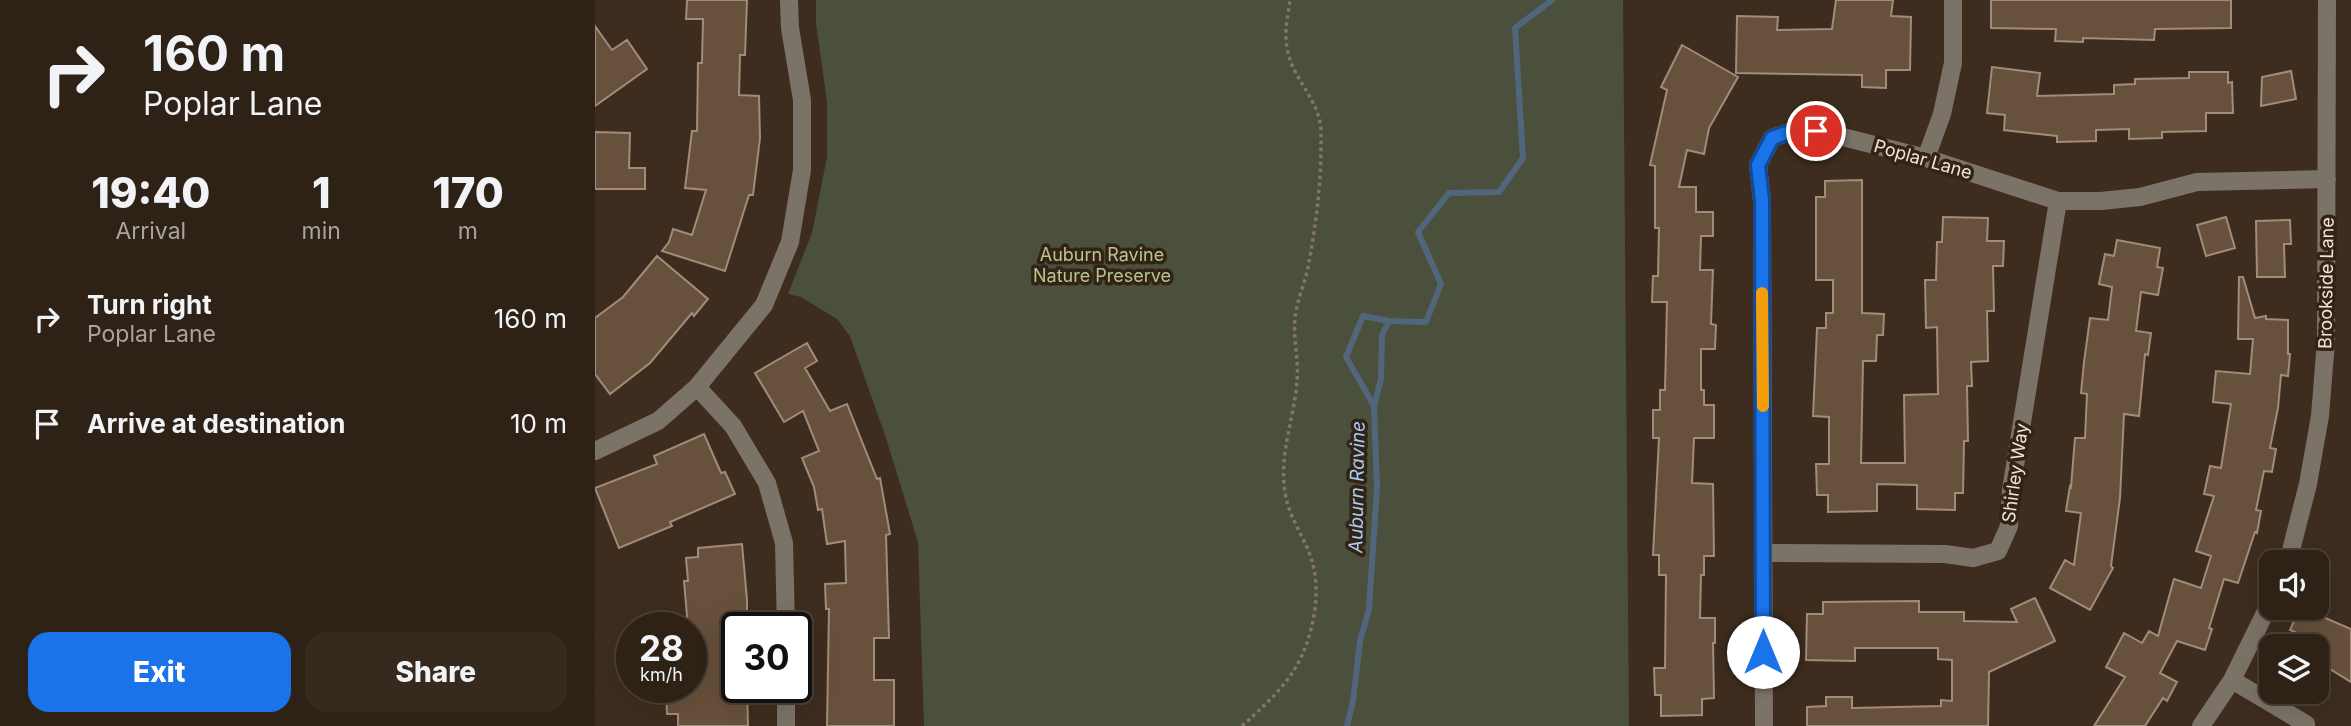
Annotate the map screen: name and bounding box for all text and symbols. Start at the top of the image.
text: 160 m [143,24,285,83]
icon: right [28,28,119,119]
text: Poplar Lane [143,84,322,123]
pin [1786,101,1846,161]
icon: arrive [1797,112,1835,150]
street label: Poplar Lane [1872,135,1974,183]
text: 19:40 [91,167,210,218]
text: 1 [312,167,331,218]
text: 170 [432,167,504,218]
text: Arrival [115,217,186,245]
text: min [302,217,341,245]
text: m [458,217,478,245]
street label: Brookside Lane [2314,217,2338,349]
park label: Auburn Ravine Nature Preserve [1033,244,1171,286]
text: Turn right [87,289,212,320]
icon: right [28,300,66,338]
text: 160 m [494,303,567,334]
text: Poplar Lane [87,320,216,348]
icon: arrive [28,405,66,443]
text: Arrive at destination [87,408,346,439]
text: 10 m [510,408,567,439]
water label: Auburn Ravine [1344,421,1370,554]
street label: Shirley Way [1998,422,2032,524]
map controls [2259,550,2329,704]
button: sound [2259,550,2329,620]
speed limit sign: 30 [721,612,812,703]
position arrow [1726,615,1800,689]
text: 28 [639,627,684,669]
button: Exit [28,632,291,712]
button: Share [305,632,567,712]
button: layers [2259,634,2329,704]
text: km/h [640,664,683,685]

